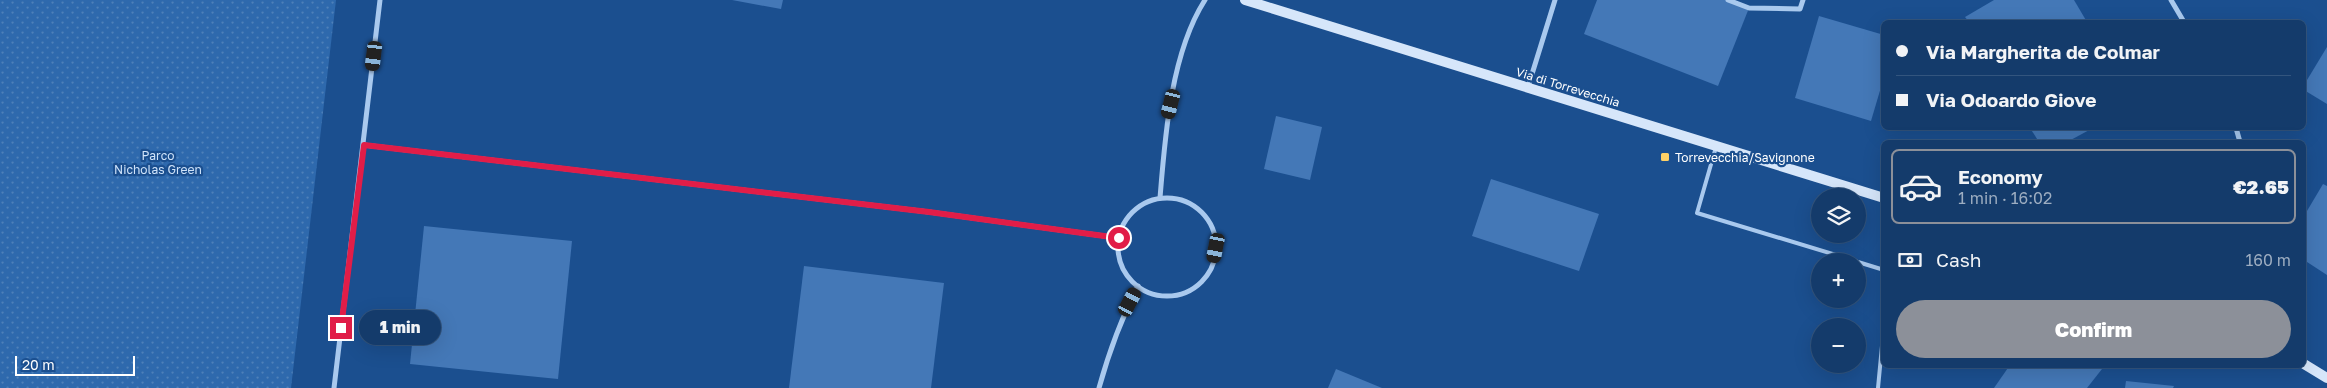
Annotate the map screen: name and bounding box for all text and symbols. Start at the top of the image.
car [364,40,383,72]
text: Via Margherita de Colmar [1926,40,2160,63]
street label: Via di Torrevecchia [1514,64,1622,110]
car [1160,88,1181,120]
text: Via Odoardo Giove [1926,88,2097,111]
park label: Parco Nicholas Green [114,148,202,177]
place label: Torrevecchia/Savignone [1675,150,1815,165]
marker: Torrevecchia/Savignone [1659,151,1671,163]
icon: car [1898,164,1943,209]
text: Economy [1958,165,2043,188]
text: €2.65 [2233,175,2289,198]
map controls [1811,188,1866,373]
button: layers [1811,188,1866,243]
text: 1 min · 16:02 [1958,188,2052,208]
route start [1108,227,1130,249]
car [1205,232,1226,264]
icon: cash [1896,246,1924,274]
text: Cash [1936,248,1981,271]
text: 160 m [2245,250,2291,270]
button: + [1811,253,1866,308]
car [1116,285,1143,319]
button: Confirm [1896,300,2291,358]
callout: 1 min [358,310,441,346]
route end [330,317,352,339]
text: 1 min [380,317,420,337]
button: − [1811,318,1866,373]
scale bar [15,353,135,376]
text: 20 m [22,356,55,373]

